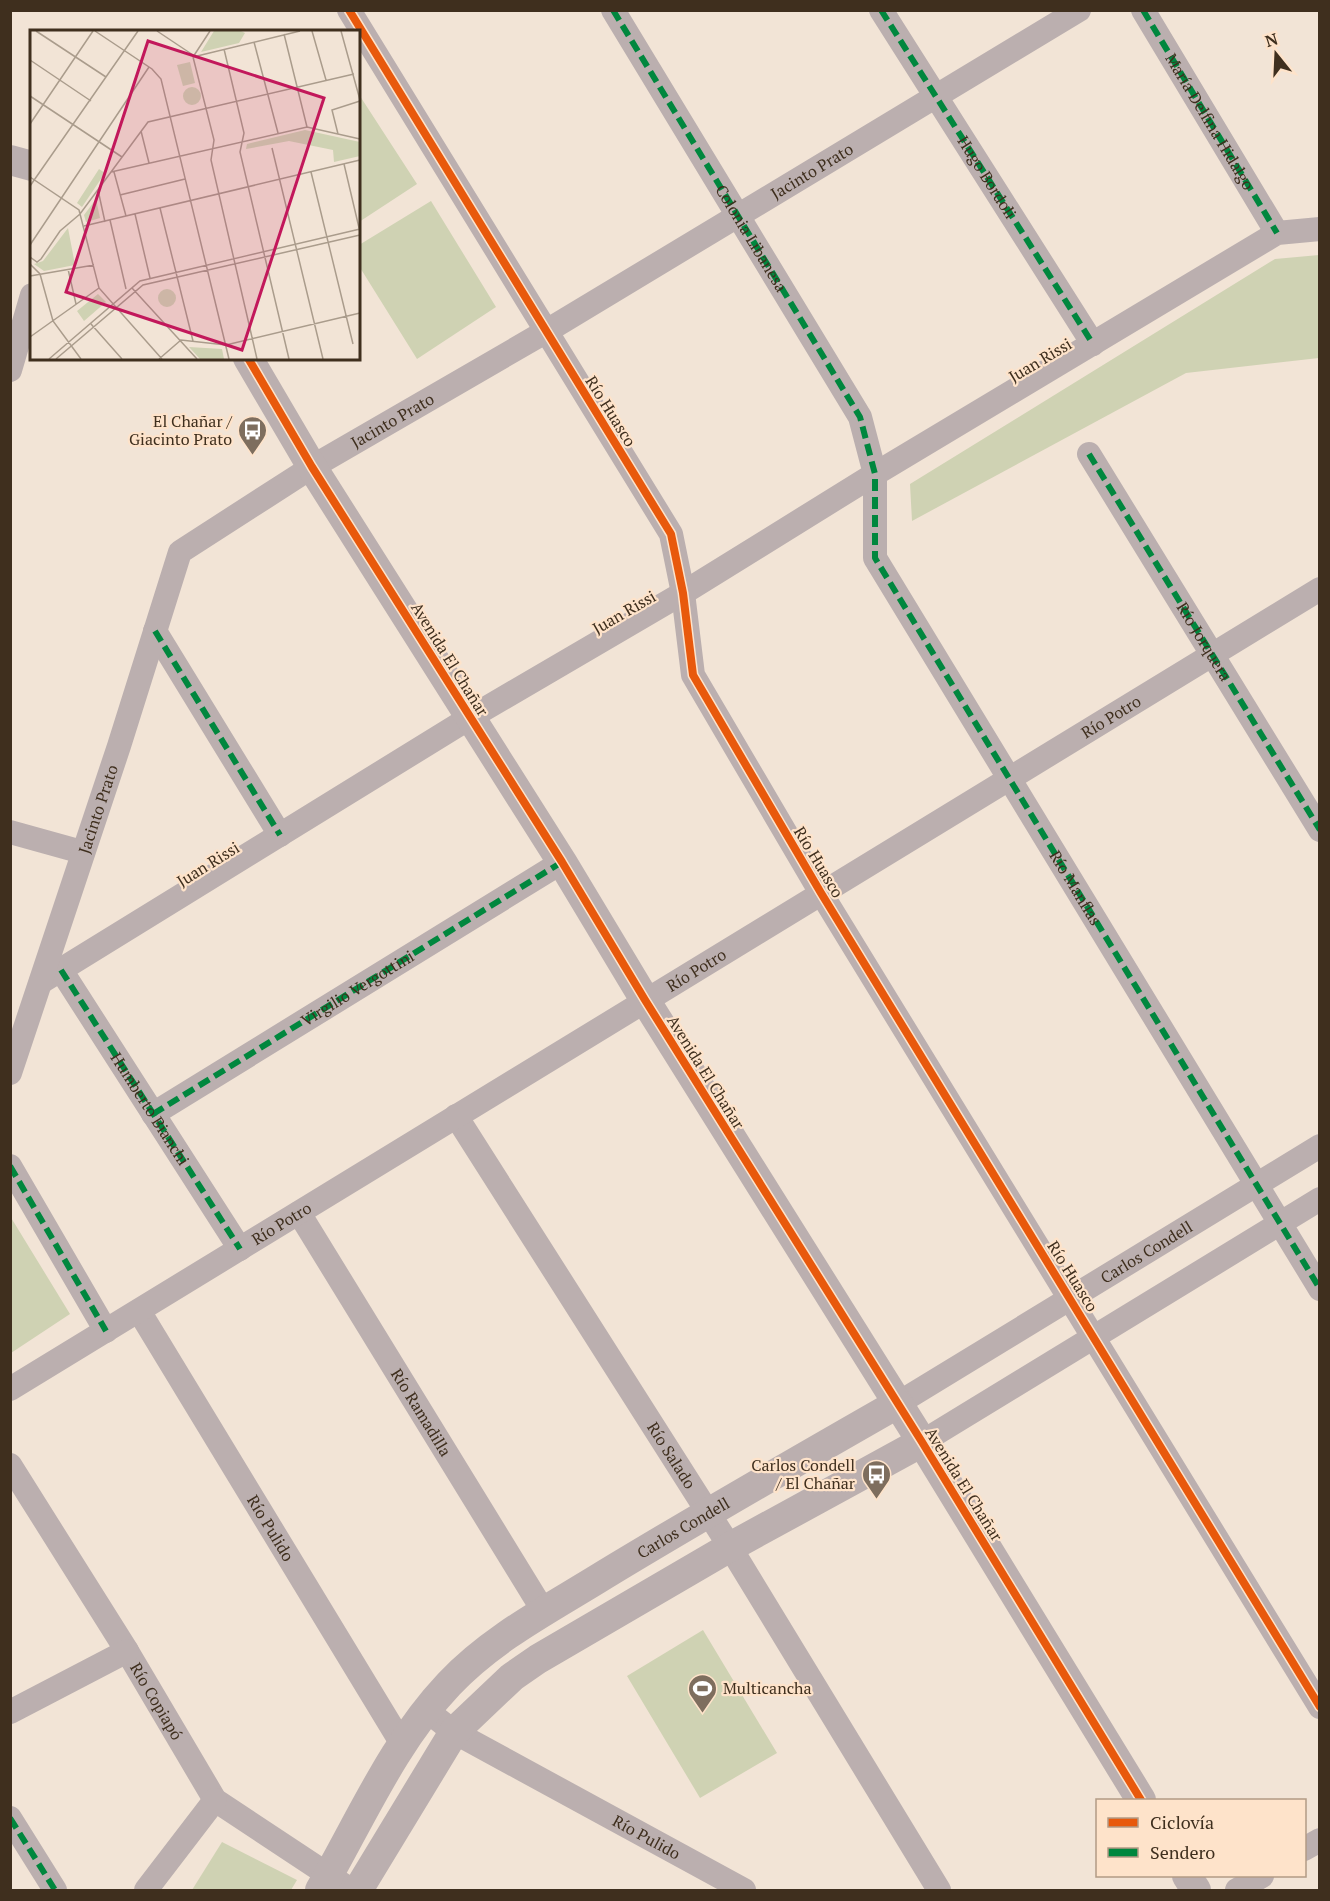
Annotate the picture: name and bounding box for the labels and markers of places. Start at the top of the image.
place label: El Chañar / Giacinto Prato [129,410,232,450]
bus stop icon: El Chañar / Giacinto Prato [237,414,269,456]
place label: Carlos Condell / El Chañar [751,1454,856,1494]
bus stop icon: Carlos Condell / El Chañar [860,1458,892,1500]
sports icon: Multicancha [686,1672,718,1714]
place label: Multicancha [723,1677,812,1699]

